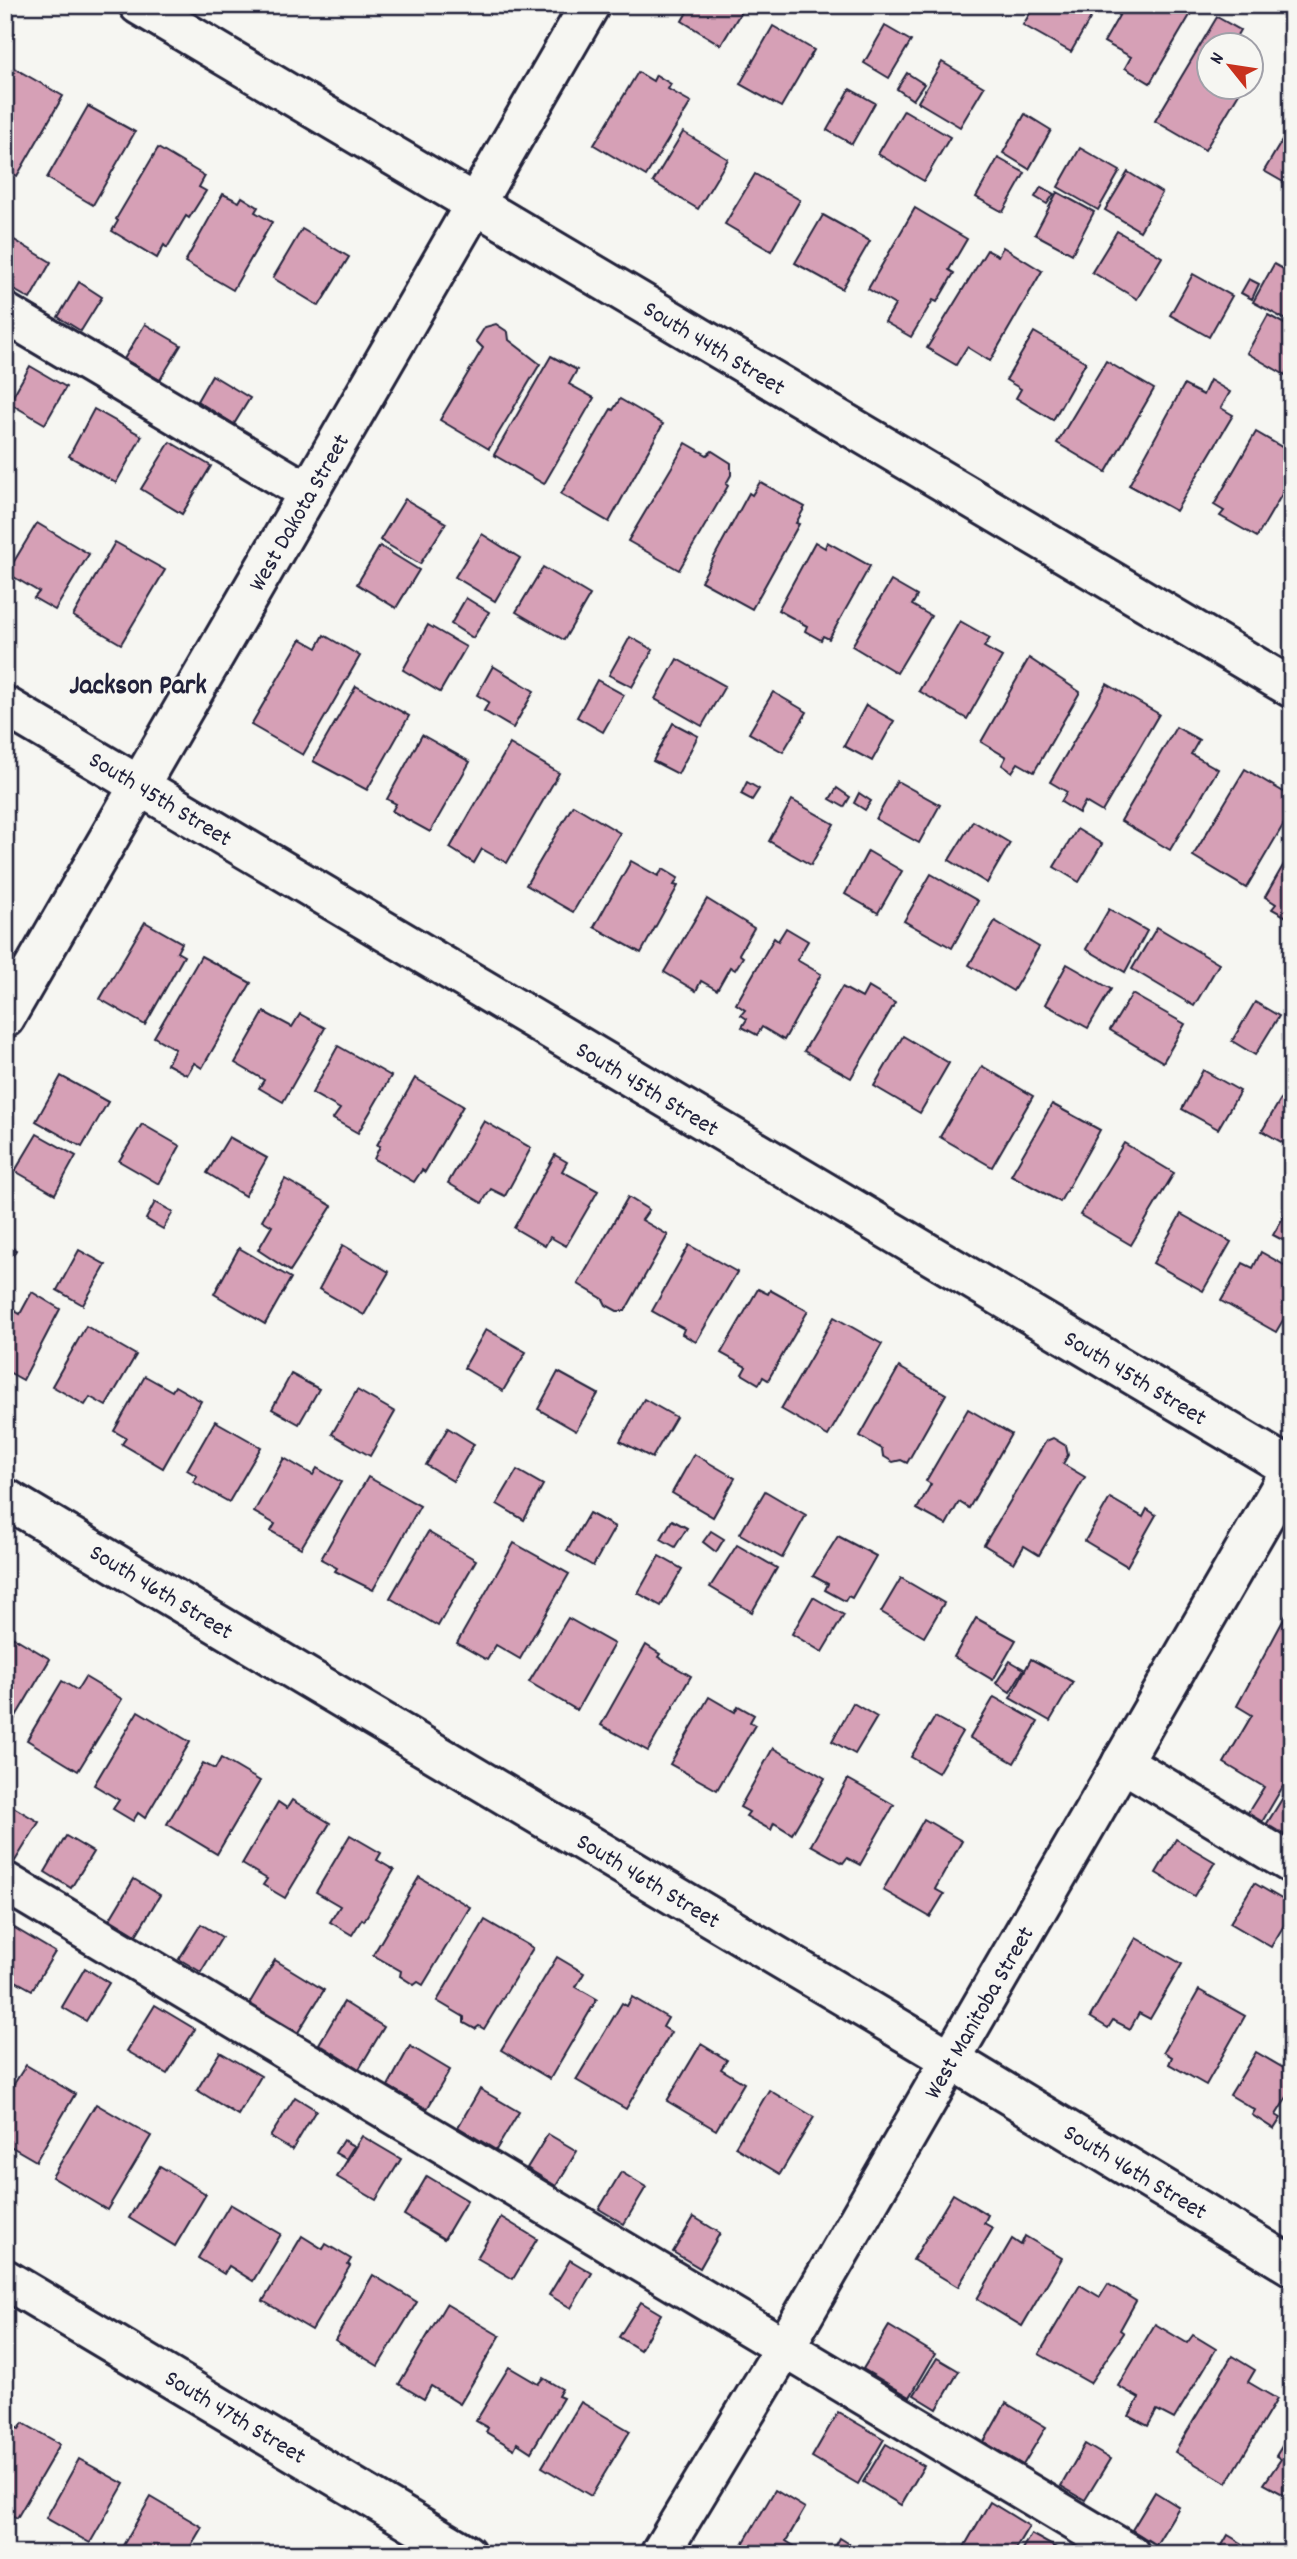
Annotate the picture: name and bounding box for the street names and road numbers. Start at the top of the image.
street label: South 44th Street [636,294,791,406]
street label: West Dakota Street [242,428,360,599]
street label: South 45th Street [81,744,238,857]
street label: South 45th Street [568,1034,725,1147]
street label: South 45th Street [1056,1323,1213,1436]
street label: South 46th Street [82,1537,239,1650]
street label: South 46th Street [569,1826,726,1939]
street label: West Manitoba Street [917,1921,1044,2106]
street label: South 46th Street [1056,2117,1213,2230]
street label: South 47th Street [157,2363,312,2474]

